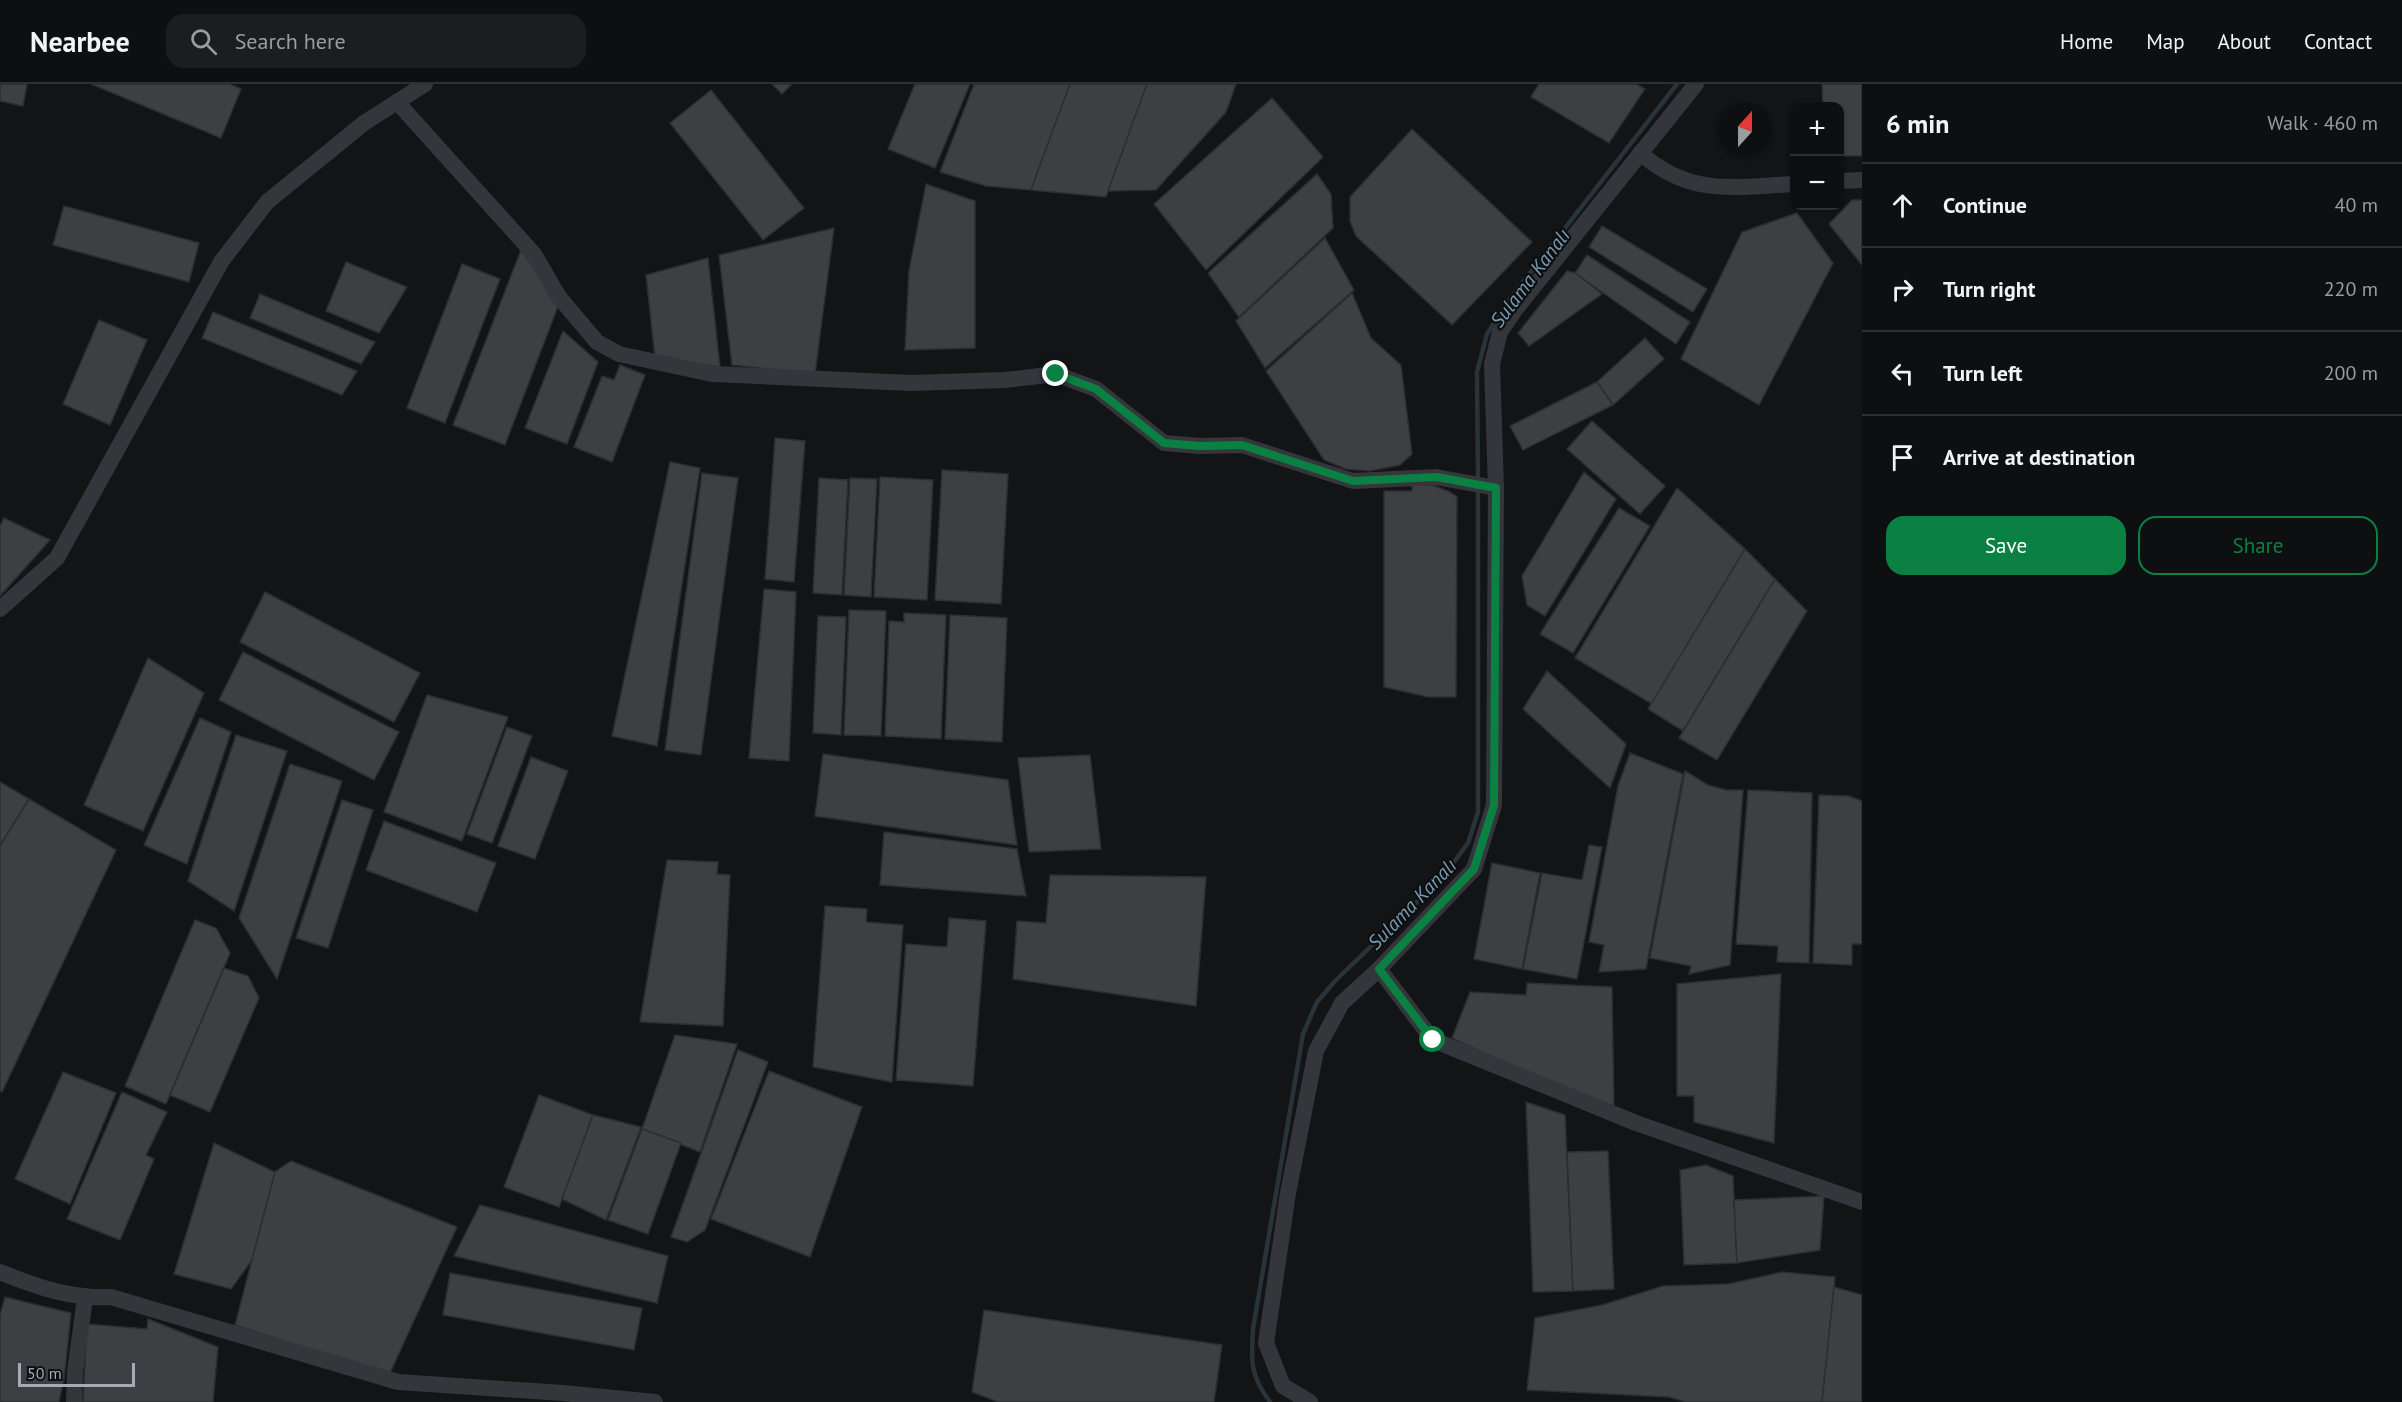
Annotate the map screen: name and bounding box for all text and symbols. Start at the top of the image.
search box [166,14,586,68]
text: Nearbee [30,23,130,60]
icon: search [187,25,220,58]
text: Search here [235,27,346,55]
text: Home [2060,28,2113,55]
text: Map [2146,28,2185,55]
text: About [2218,28,2271,55]
text: Contact [2304,28,2372,55]
north arrow [1718,102,1772,156]
map controls [1790,102,1844,210]
button: + [1790,102,1844,156]
text: 6 min [1886,107,1949,140]
text: Walk · 460 m [2267,110,2378,136]
button: − [1790,156,1844,210]
icon: ahead [1886,189,1919,222]
text: Continue [1943,191,2027,219]
text: 40 m [2335,192,2378,218]
water label: Sulama Kanalı [1484,223,1576,333]
icon: right [1886,273,1919,306]
text: Turn right [1943,275,2035,303]
text: 220 m [2324,276,2378,302]
icon: left [1886,357,1919,390]
text: Turn left [1943,359,2023,387]
route end [1042,360,1068,386]
text: 200 m [2324,360,2378,386]
icon: arrive [1886,441,1919,474]
text: Arrive at destination [1943,443,2135,471]
button: Save [1886,516,2126,575]
button: Share [2138,516,2378,575]
water label: Sulama Kanalı [1362,853,1462,955]
route start [1419,1026,1445,1052]
scale bar [18,1360,135,1388]
text: 50 m [27,1363,62,1383]

